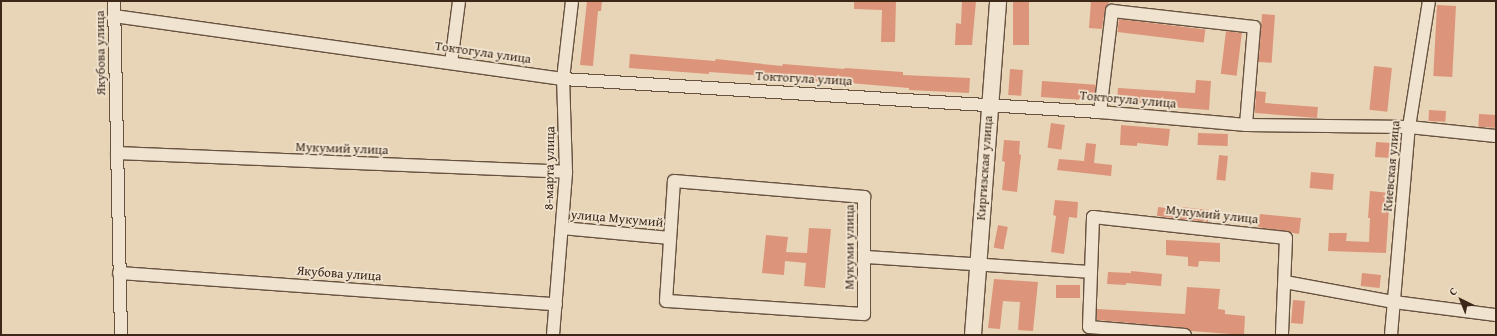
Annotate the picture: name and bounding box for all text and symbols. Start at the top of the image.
street label: Якубова улица [92,10,110,96]
street label: Токтогула улица [434,39,532,67]
street label: Токтогула улица [755,69,853,89]
street label: Токтогула улица [1079,88,1177,112]
street label: Киргизская улица [974,115,996,221]
street label: Киевская улица [1380,120,1404,212]
street label: 8-марта улица [541,126,559,210]
street label: Мукумий улица [295,140,389,158]
street label: Мукумий улица [1165,202,1259,228]
street label: Мукуми улица [842,204,858,290]
street label: улица Мукумий [570,207,664,231]
street label: Якубова улица [296,263,382,285]
north arrow [1441,280,1481,320]
text: С [1445,283,1461,299]

